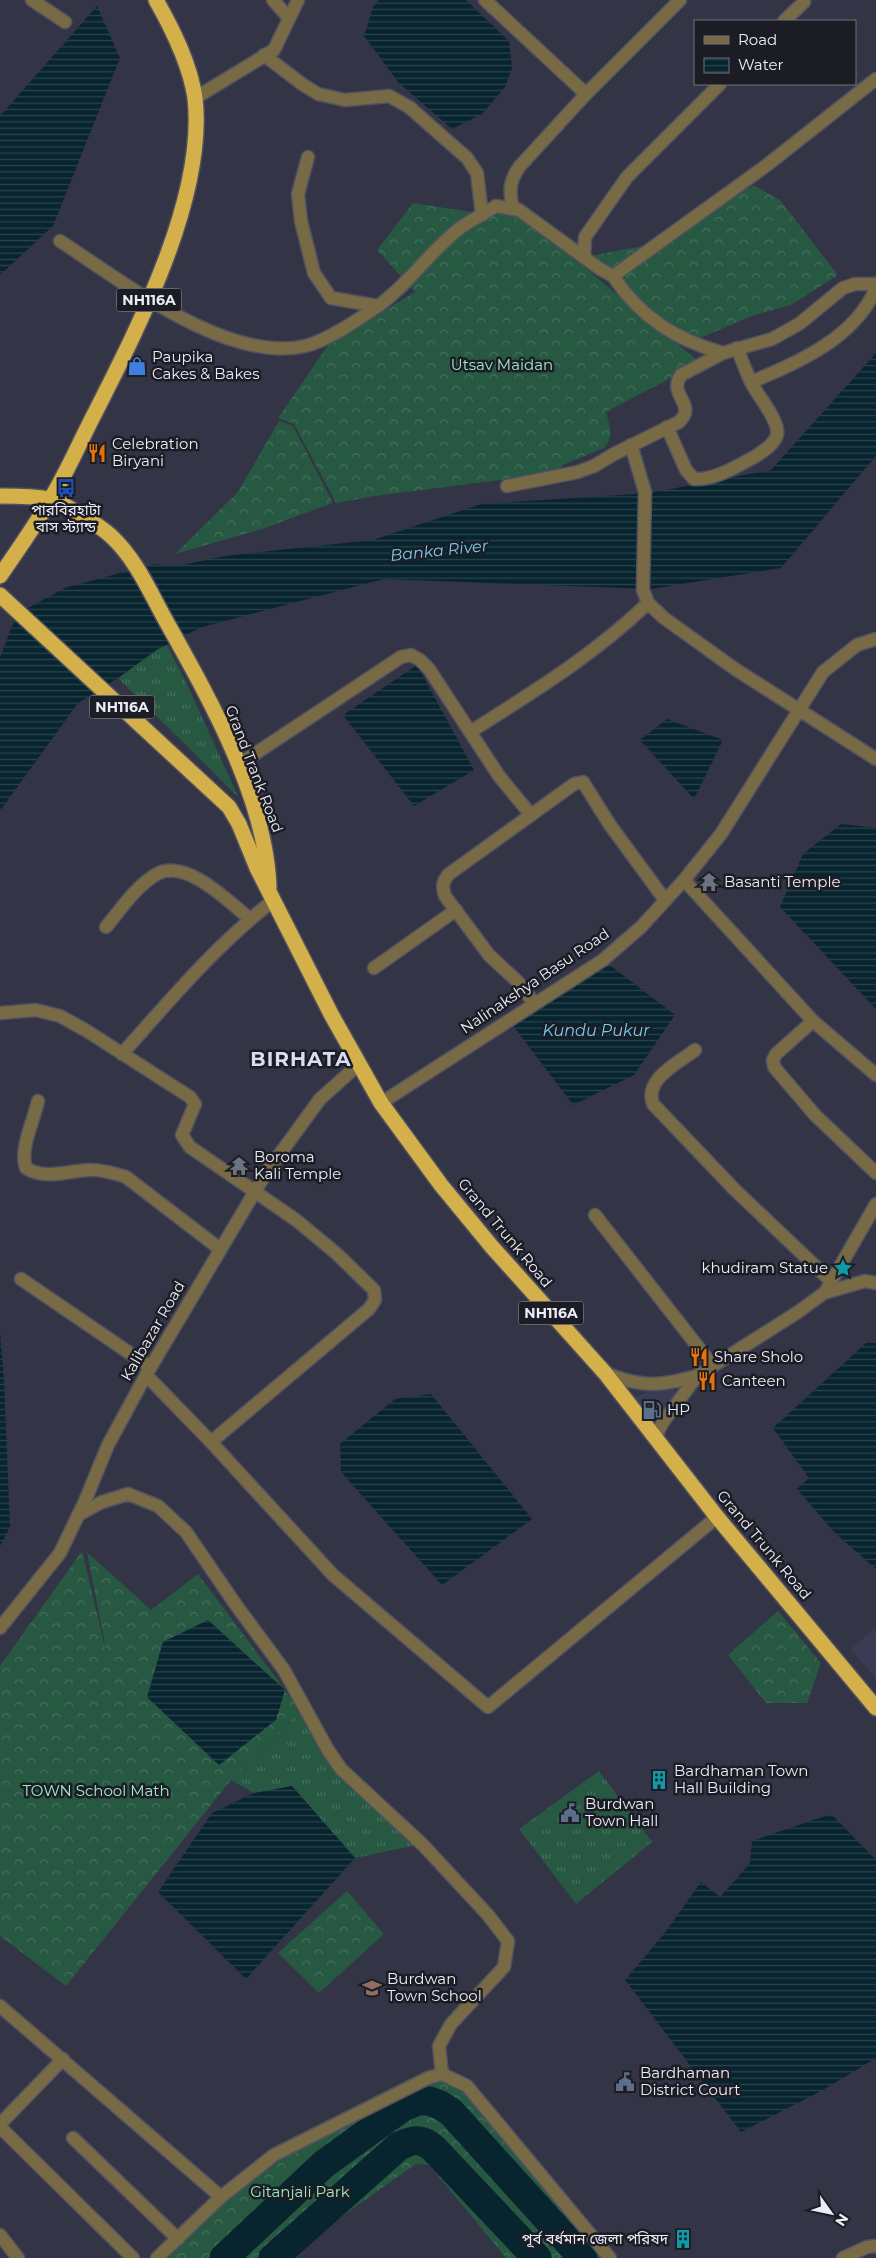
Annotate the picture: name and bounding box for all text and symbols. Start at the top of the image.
legend [694,20,856,85]
text: Road [738,30,777,49]
text: Water [738,55,784,74]
road number: NH116A [116,288,182,312]
place label: Paupika Cakes & Bakes [152,347,260,383]
shop icon: Paupika Cakes & Bakes [126,355,148,377]
park label: Utsav Maidan [451,355,553,374]
place label: Celebration Biryani [112,434,199,470]
restaurant icon: Celebration Biryani [86,442,108,464]
bus stop icon: পারবিরহাটা বাস স্ট্যান্ড [55,477,77,499]
place label: পারবিরহাটা বাস স্ট্যান্ড [31,500,102,536]
water label: Banka River [389,536,490,565]
road number: NH116A [90,696,154,719]
street label: Grand Trank Road [221,702,288,835]
temple icon: Basanti Temple [698,871,720,893]
place label: Basanti Temple [724,872,841,891]
street label: Nalinakshya Basu Road [457,924,613,1037]
water label: Kundu Pukur [542,1021,650,1040]
district label: BIRHATA [250,1047,352,1071]
place label: Boroma Kali Temple [254,1147,341,1183]
temple icon: Boroma Kali Temple [228,1155,250,1177]
street label: Grand Trunk Road [454,1174,557,1291]
place icon: khudiram Statue [832,1257,854,1279]
place label: khudiram Statue [701,1258,828,1277]
street label: Kalibazar Road [116,1277,189,1384]
road number: NH116A [518,1302,584,1325]
restaurant icon: Share Sholo [688,1346,710,1368]
place label: Share Sholo [714,1347,803,1366]
restaurant icon: Canteen [696,1370,718,1392]
place label: Canteen [722,1371,786,1390]
fuel station icon: HP [641,1399,663,1421]
place label: HP [667,1400,690,1419]
street label: Grand Trunk Road [713,1486,816,1603]
place label: Bardhaman Town Hall Building [674,1761,808,1797]
building icon: Bardhaman Town Hall Building [648,1769,670,1791]
park label: TOWN School Math [22,1781,170,1800]
place label: Burdwan Town Hall [585,1794,658,1830]
public building icon: Burdwan Town Hall [559,1802,581,1824]
place label: Burdwan Town School [387,1969,482,2005]
school or university icon: Burdwan Town School [361,1977,383,1999]
place label: Bardhaman District Court [640,2063,740,2099]
public building icon: Bardhaman District Court [614,2071,636,2093]
park label: Gitanjali Park [250,2182,350,2201]
north arrow [806,2188,856,2238]
text: N [831,2210,853,2230]
building icon: পূর্ব বর্ধমান জেলা পরিষদ [672,2228,694,2250]
place label: পূর্ব বর্ধমান জেলা পরিষদ [522,2229,669,2248]

